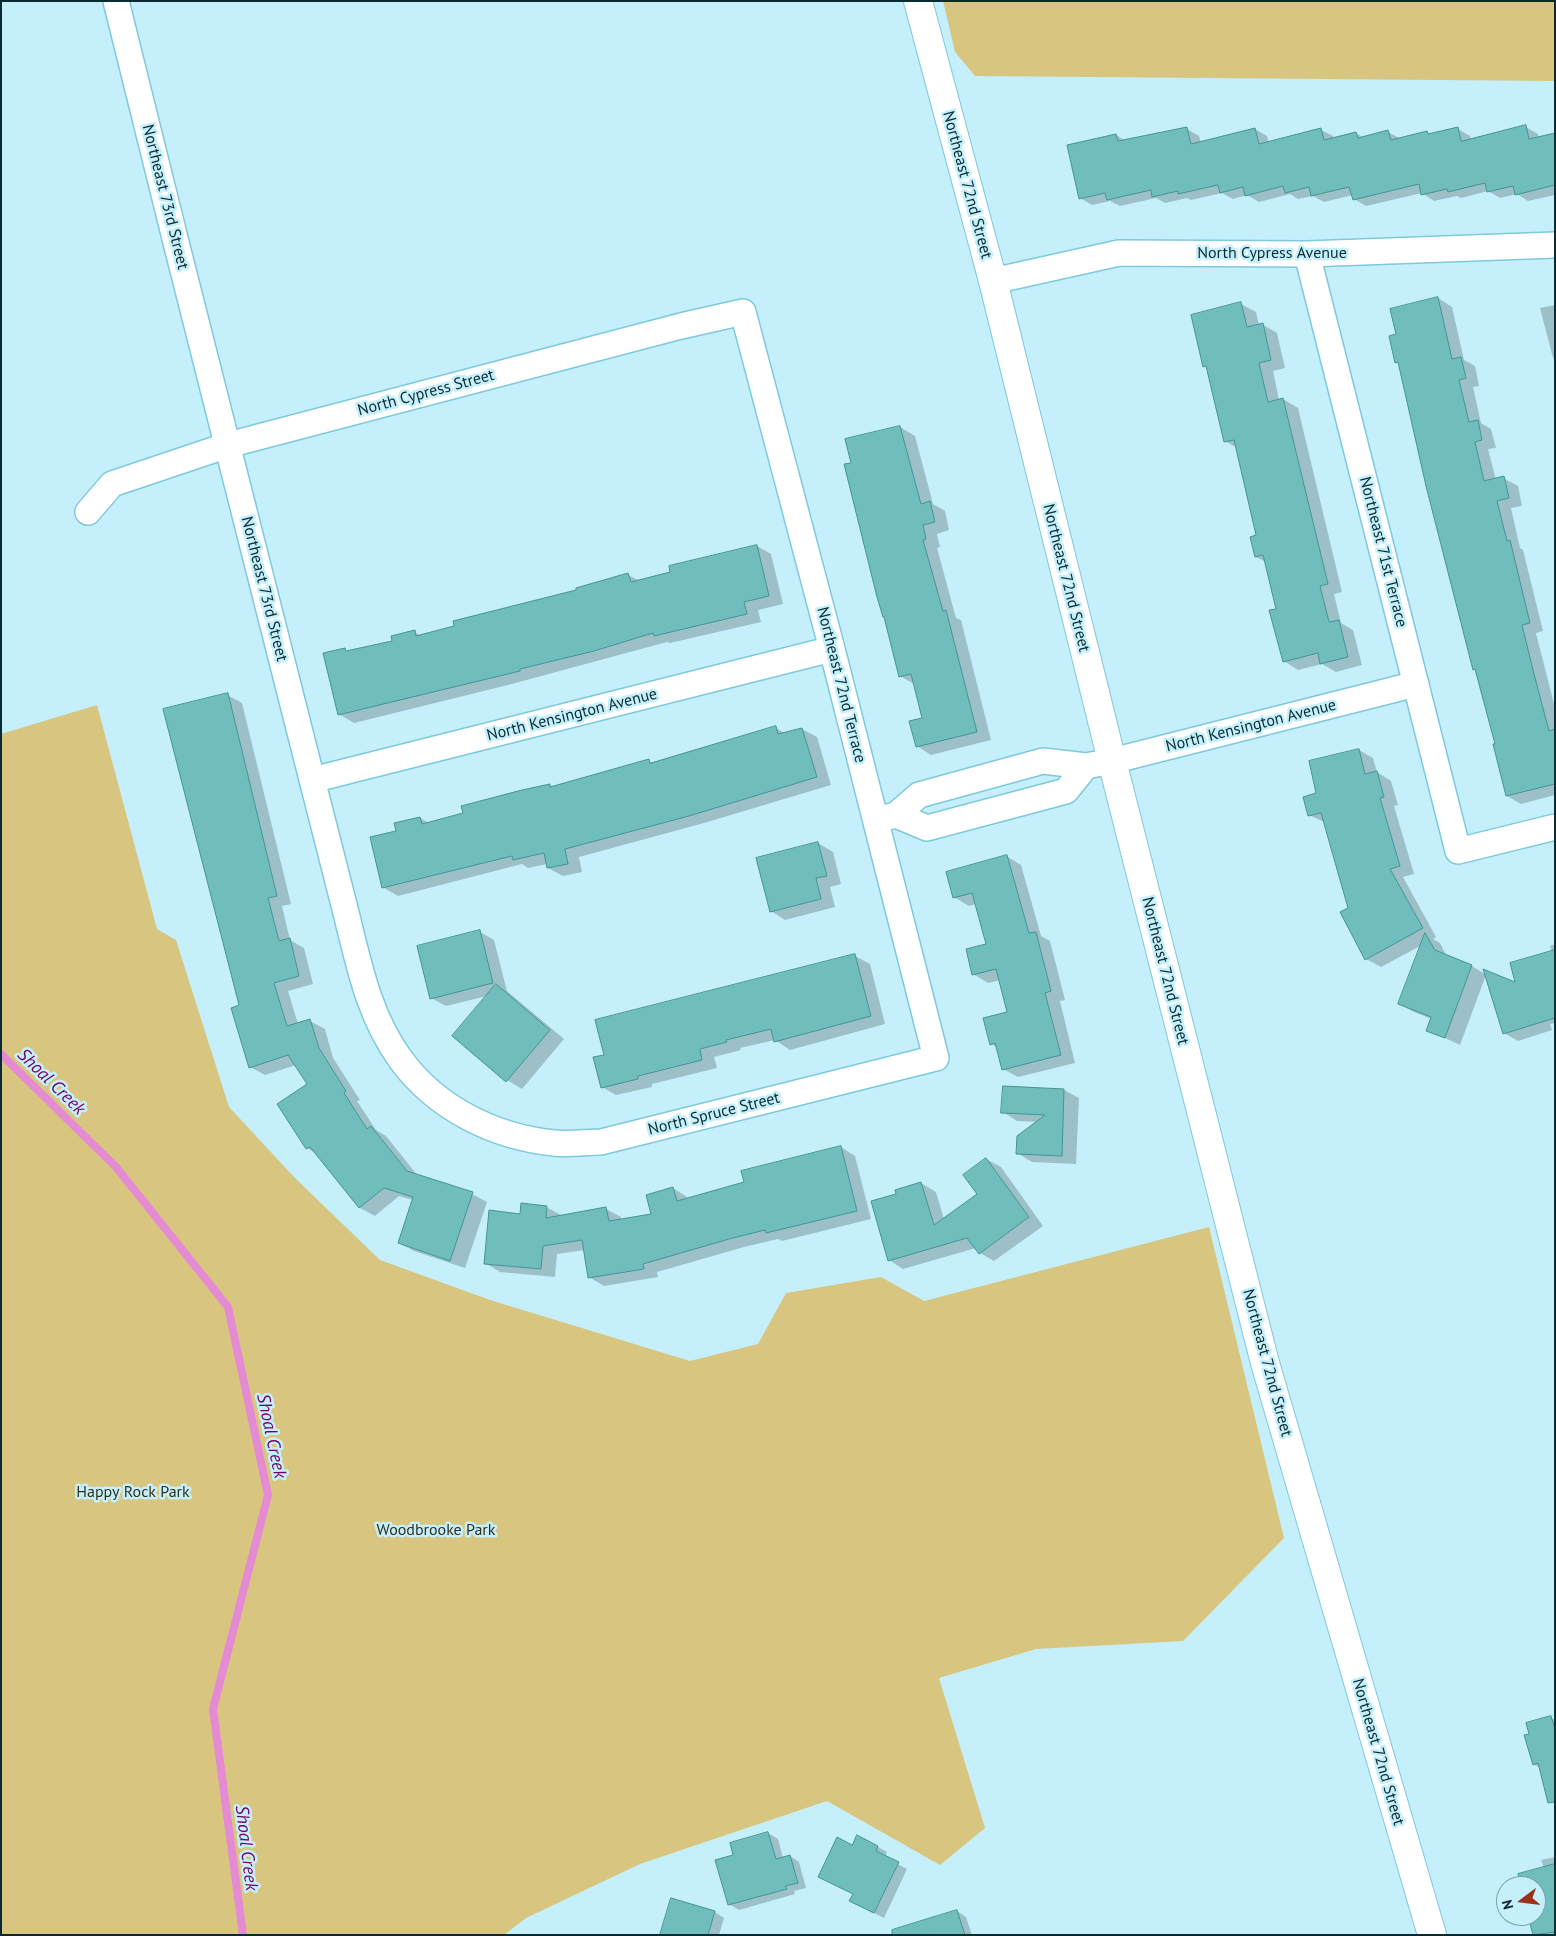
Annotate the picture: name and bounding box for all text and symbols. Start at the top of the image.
street label: Northeast 72nd Street [938,109,996,261]
street label: Northeast 73rd Street [138,123,192,271]
street label: North Cypress Avenue [1197,243,1347,263]
street label: North Cypress Street [356,366,496,420]
street label: Northeast 71st Terrace [1355,475,1411,629]
street label: Northeast 72nd Street [1038,502,1094,654]
street label: Northeast 73rd Street [237,515,291,663]
street label: Northeast 72nd Terrace [812,605,870,765]
street label: North Kensington Avenue [485,685,659,745]
street label: North Kensington Avenue [1164,696,1338,756]
street label: Northeast 72nd Street [1137,895,1193,1047]
water label: Shoal Creek [13,1044,89,1120]
street label: North Spruce Street [646,1088,782,1140]
street label: Northeast 72nd Street [1238,1287,1296,1439]
water label: Shoal Creek [252,1392,290,1480]
park label: Happy Rock Park [76,1482,190,1502]
park label: Woodbrooke Park [377,1520,495,1540]
street label: Northeast 72nd Street [1348,1676,1408,1828]
water label: Shoal Creek [230,1804,262,1892]
north arrow [1496,1876,1546,1926]
text: N [1498,1898,1517,1911]

